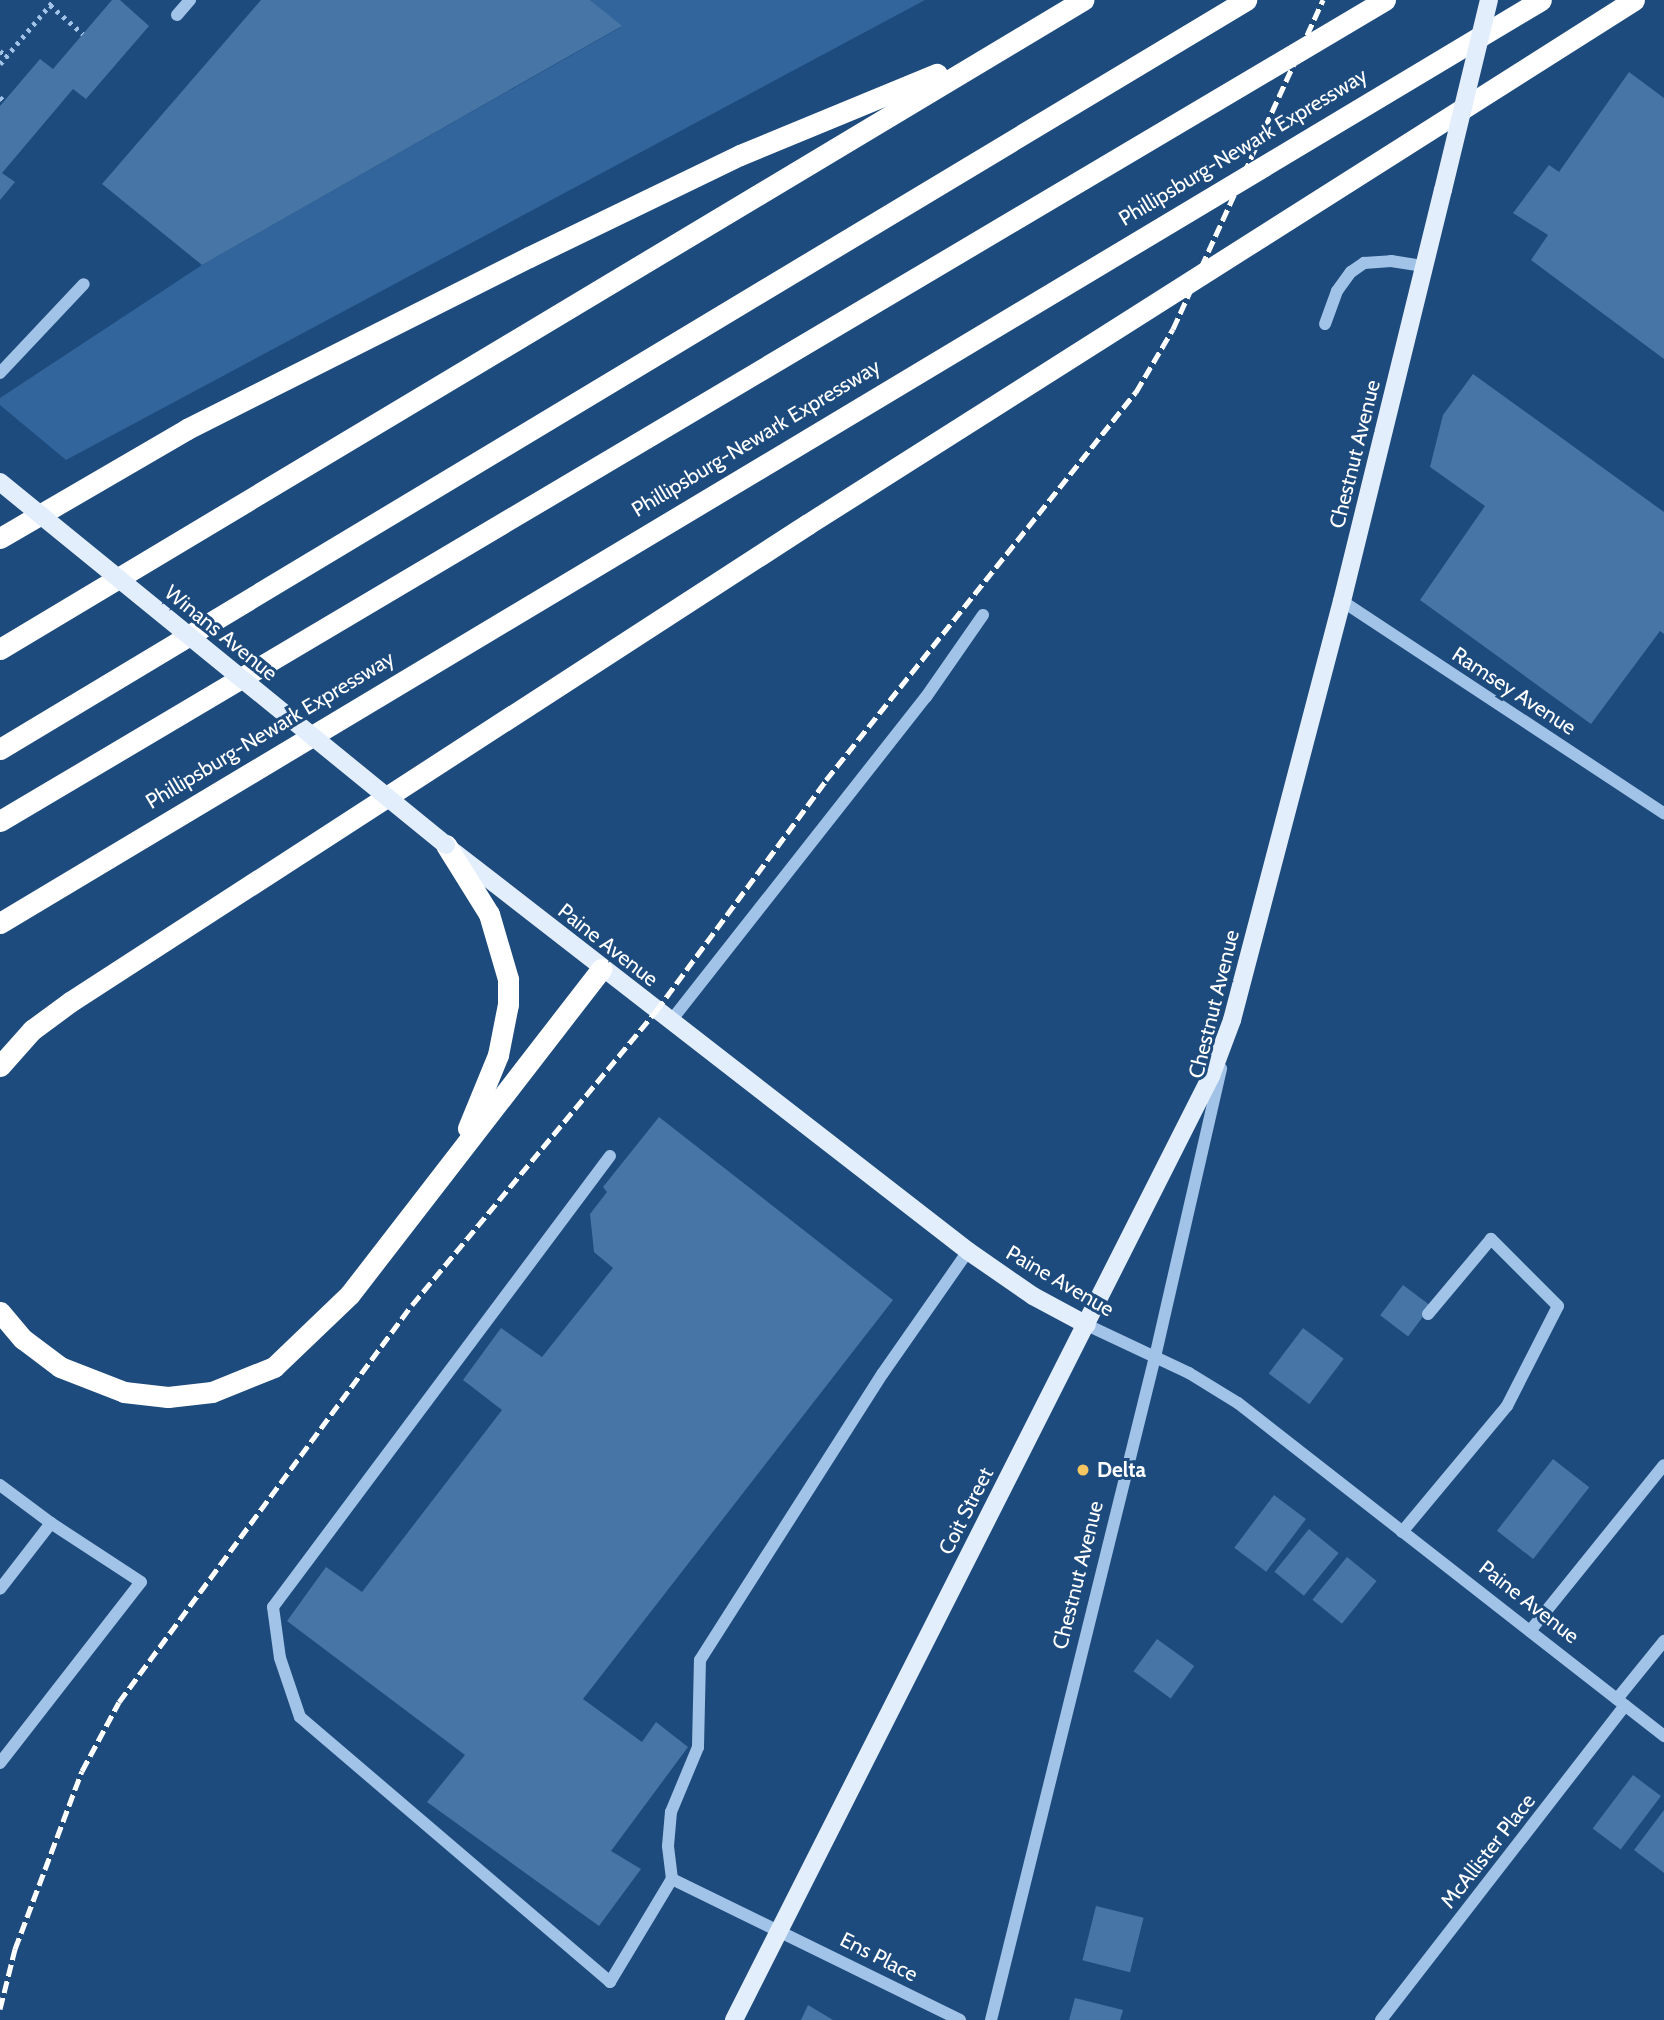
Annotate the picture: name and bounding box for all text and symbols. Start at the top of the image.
street label: Phillipsburg-Newark Expressway [1114,63,1372,231]
street label: Phillipsburg-Newark Expressway [627,354,885,522]
street label: Chestnut Avenue [1324,377,1386,531]
street label: Winans Avenue [160,580,282,686]
street label: Ramsey Avenue [1447,642,1581,740]
street label: Phillipsburg-Newark Expressway [141,646,399,814]
street label: Paine Avenue [553,898,663,992]
street label: Chestnut Avenue [1183,927,1245,1081]
street label: Paine Avenue [1002,1240,1118,1322]
place label: Delta [1097,1457,1146,1483]
marker: Delta [1075,1462,1091,1478]
street label: Coit Street [933,1463,999,1559]
street label: Chestnut Avenue [1047,1498,1109,1652]
street label: Paine Avenue [1474,1555,1584,1649]
street label: McAllister Place [1435,1789,1541,1913]
street label: Ens Place [836,1927,922,1987]

